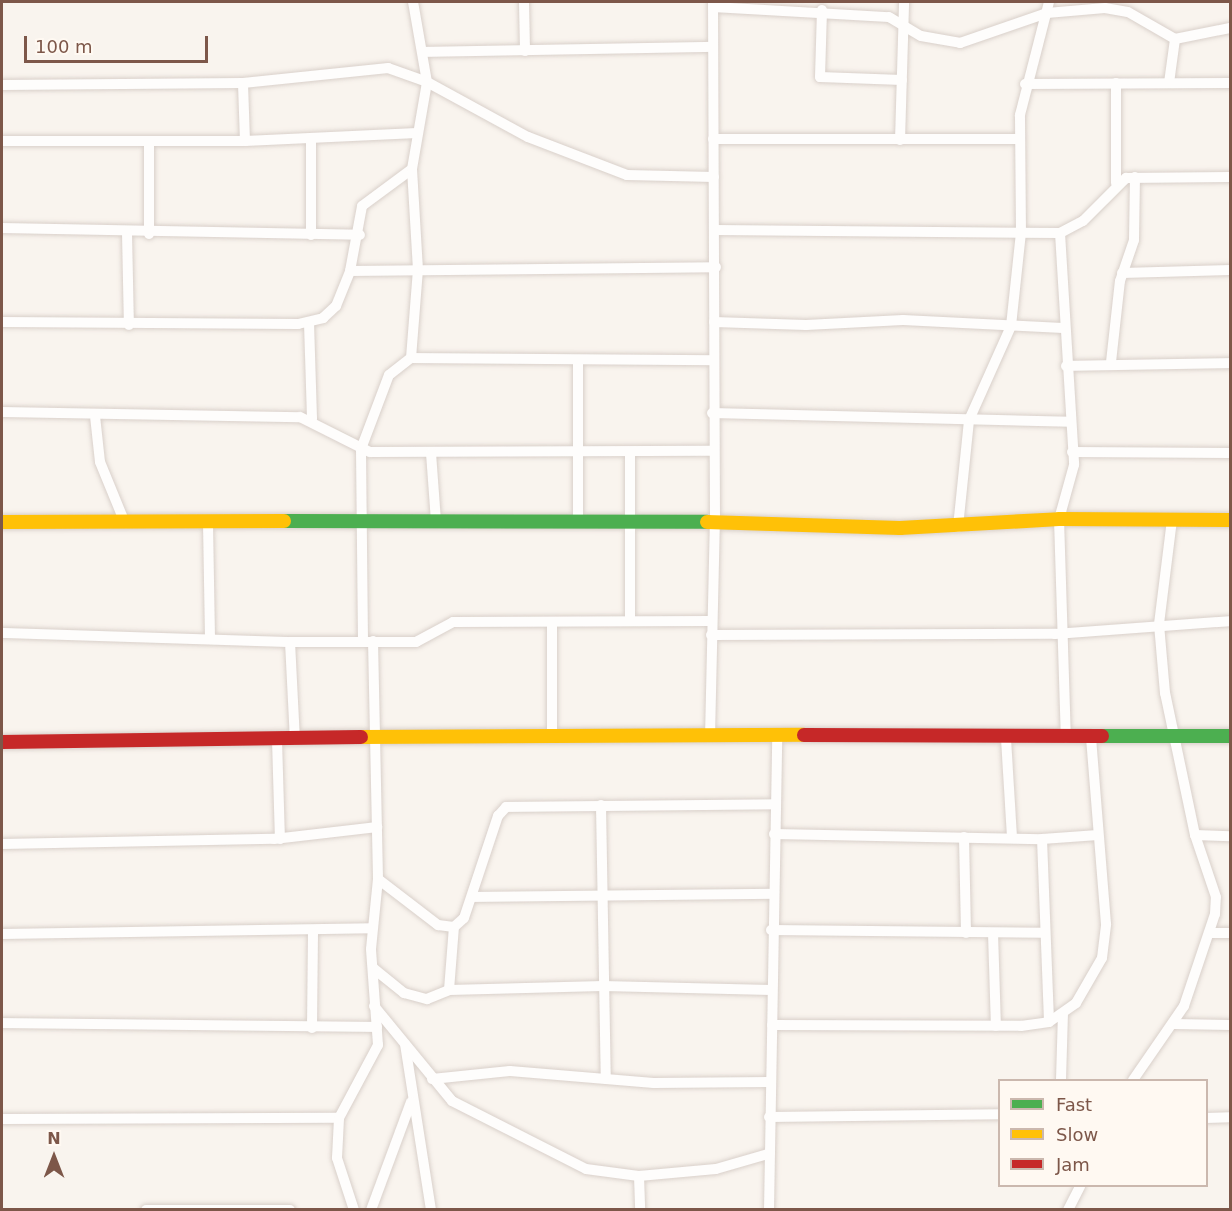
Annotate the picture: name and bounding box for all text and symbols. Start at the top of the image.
scale bar [27,24,212,62]
text: 100 m [35,36,93,57]
legend [998,1079,1208,1187]
text: Fast [1056,1094,1092,1115]
text: Slow [1056,1124,1098,1145]
north arrow [24,1127,84,1187]
text: N [47,1129,61,1148]
text: Jam [1056,1154,1090,1175]

